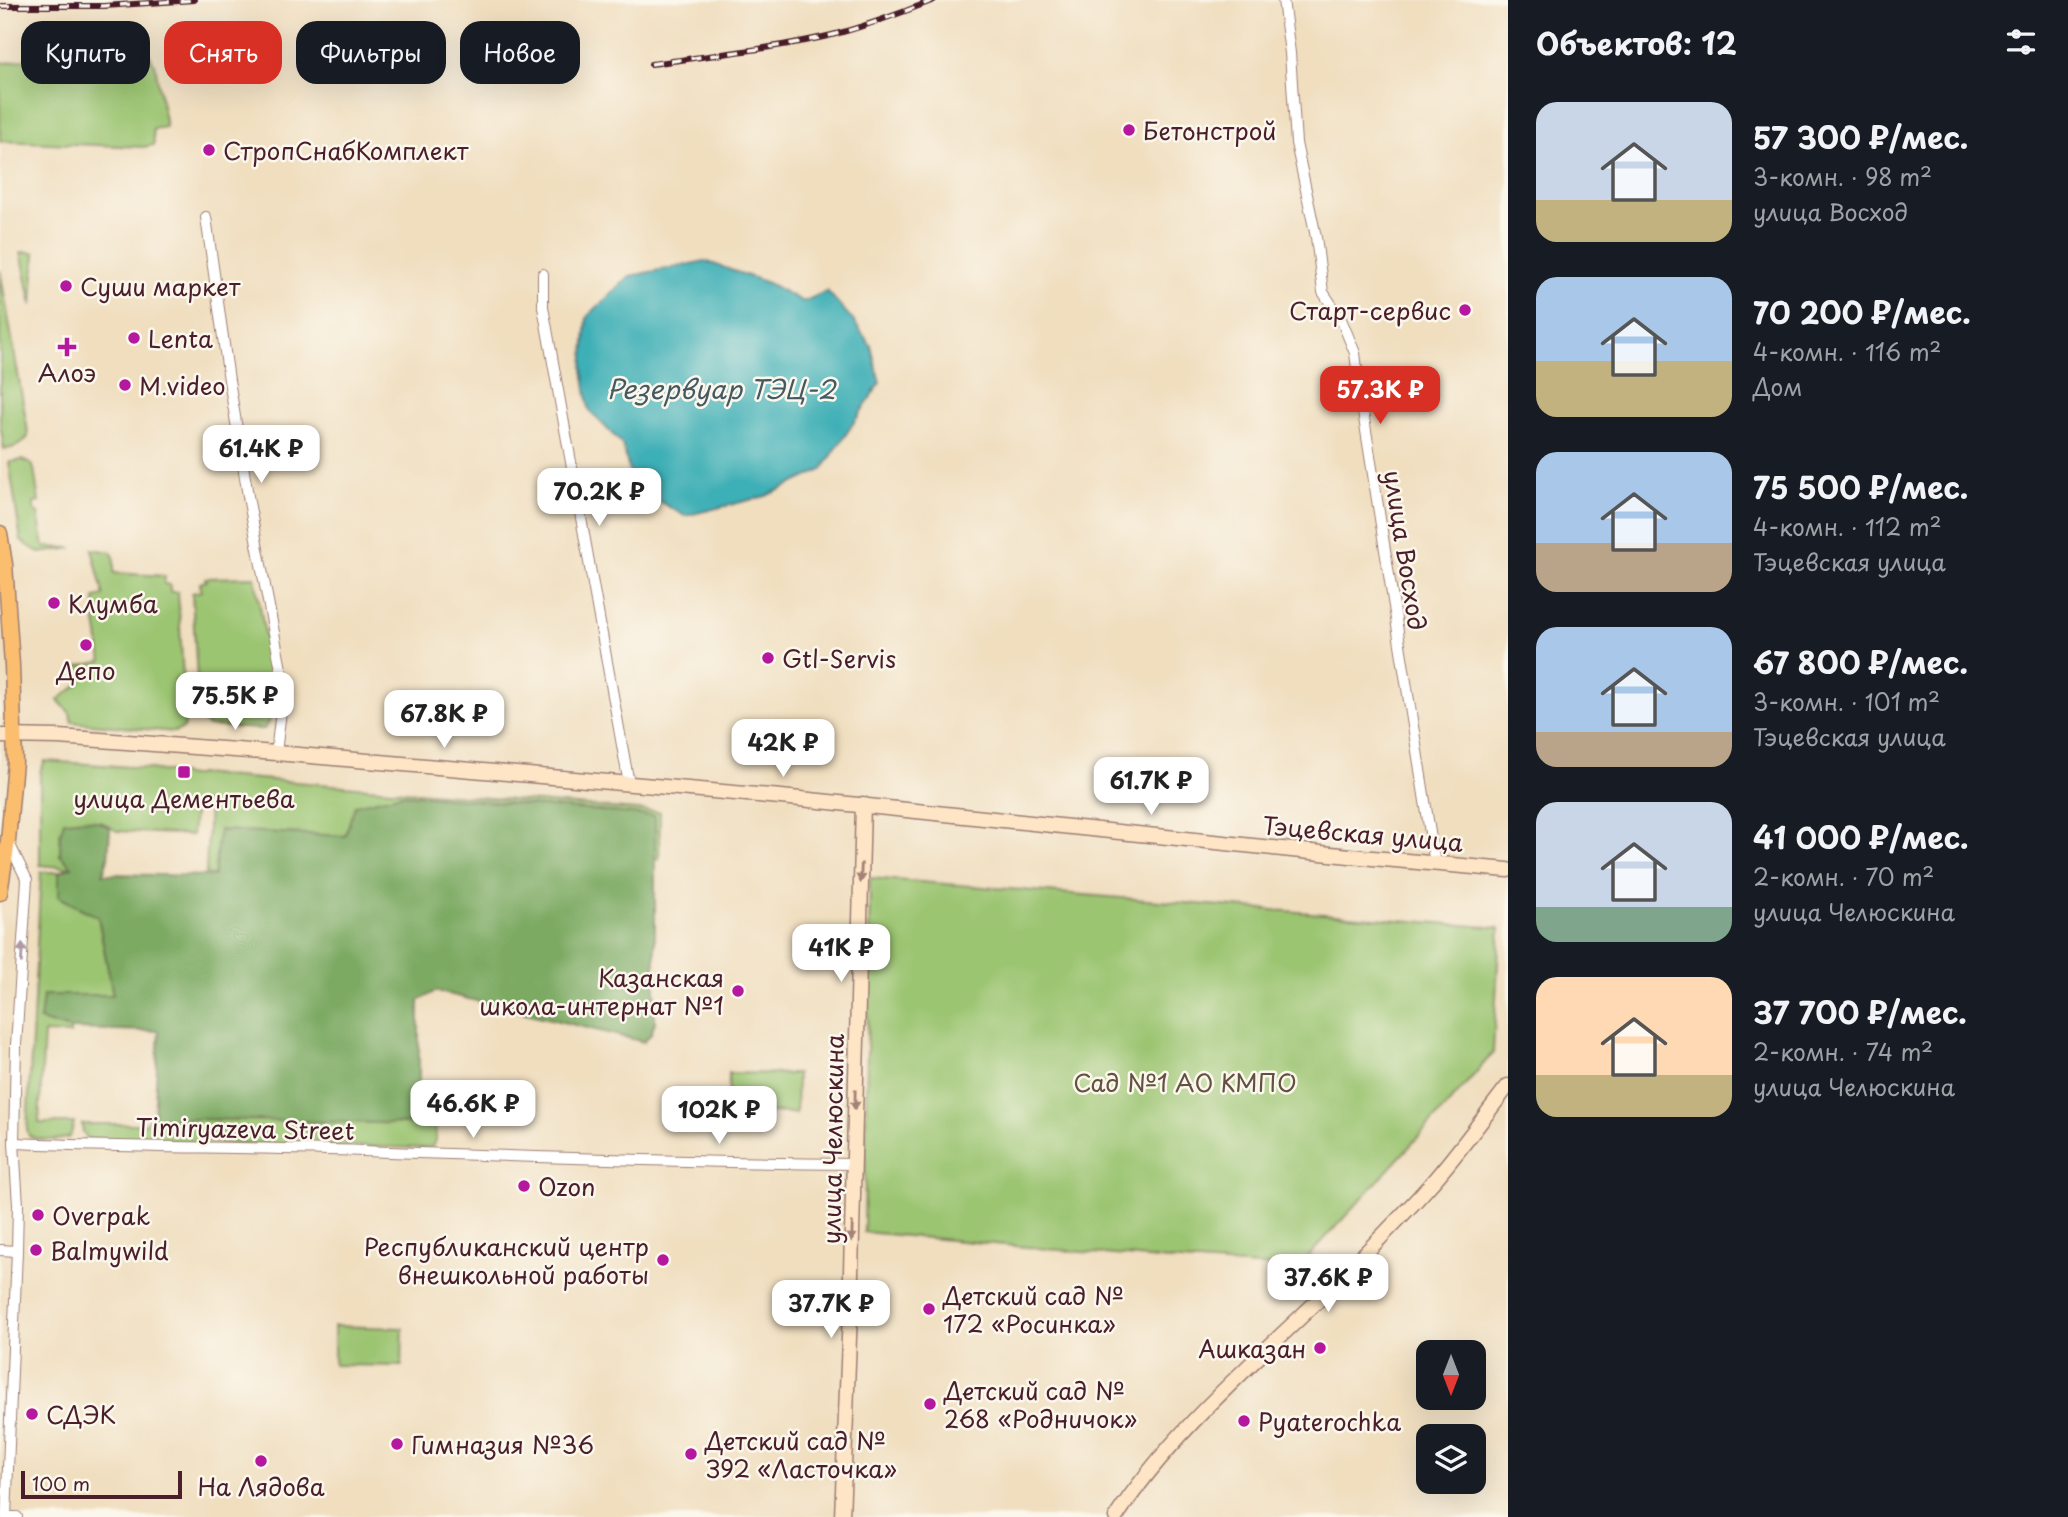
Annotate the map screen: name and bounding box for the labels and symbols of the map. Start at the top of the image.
place label: Бетонстрой [1143,112,1276,148]
marker: Бетонстрой [1121,122,1137,138]
place label: СтропСнабКомплект [223,132,469,168]
marker: СтропСнабКомплект [201,142,217,158]
place label: Суши маркет [80,268,241,304]
marker: Суши маркет [58,278,74,294]
place label: Старт-сервис [1289,292,1451,328]
marker: Старт-сервис [1457,302,1473,318]
place label: Lenta [148,320,213,356]
marker: Lenta [126,330,142,346]
marker: Алоэ [59,339,75,355]
place label: Алоэ [38,354,96,390]
pin: 57.3K ₽ [1315,366,1445,426]
place label: M.video [139,367,226,403]
water label: Резервуар ТЭЦ-2 [606,369,837,408]
marker: M.video [117,377,133,393]
pin: 61.4K ₽ [196,426,326,485]
street label: улица Восход [1376,467,1436,633]
pin: 70.2K ₽ [534,468,664,528]
place label: Клумба [68,585,158,621]
marker: Клумба [46,595,62,611]
marker: Депо [78,637,94,653]
place label: Gtl-Servis [782,640,896,676]
marker: Gtl-Servis [760,650,776,666]
place label: Депо [55,652,116,688]
pin: 75.5K ₽ [170,672,300,732]
pin: 67.8K ₽ [379,690,509,750]
pin: 42K ₽ [734,720,832,779]
pin: 61.7K ₽ [1086,758,1216,817]
marker: улица Дементьева [176,764,192,780]
place label: улица Дементьева [73,780,295,816]
street label: Тэцевская улица [1261,806,1465,860]
one-way arrow [856,862,867,884]
pin: 41K ₽ [792,925,890,984]
one-way arrow [17,942,28,964]
place label: Казанская школа-интернат №1 [479,959,724,1023]
marker: Казанская школа-интернат №1 [730,983,746,999]
street label: улица Челюскина [812,1033,852,1245]
park label: Сад №1 АО КМПО [1073,1064,1297,1100]
pin: 46.6K ₽ [408,1080,538,1140]
pin: 102K ₽ [662,1086,776,1146]
one-way arrow [850,1089,861,1111]
street label: Timiryazeva Street [135,1108,355,1148]
place label: Ozon [538,1168,595,1204]
marker: Ozon [516,1178,532,1194]
place label: Overpak [52,1197,150,1233]
marker: Overpak [30,1207,46,1223]
one-way arrow [846,1222,858,1244]
place label: Республиканский центр внешкольной работы [364,1228,649,1292]
place label: Balmywild [50,1232,169,1268]
marker: Balmywild [28,1242,44,1258]
marker: Республиканский центр внешкольной работы [655,1252,671,1268]
pin: 37.6K ₽ [1263,1254,1393,1314]
place label: Детский сад № 172 «Росинка» [942,1277,1124,1341]
pin: 37.7K ₽ [766,1280,896,1340]
marker: Детский сад № 172 «Росинка» [921,1301,937,1317]
place label: Ашказан [1198,1330,1306,1366]
marker: Ашказан [1312,1340,1328,1356]
north arrow [1416,1340,1486,1410]
place label: Детский сад № 268 «Родничок» [943,1372,1137,1436]
place label: СДЭК [46,1396,116,1432]
marker: Детский сад № 268 «Родничок» [922,1396,938,1412]
place label: Pyaterochka [1258,1403,1401,1439]
marker: СДЭК [24,1406,40,1422]
marker: Pyaterochka [1236,1413,1252,1429]
place label: Детский сад № 392 «Ласточка» [704,1422,897,1486]
place label: Гимназия №36 [411,1426,594,1462]
marker: Гимназия №36 [389,1436,405,1452]
marker: Детский сад № 392 «Ласточка» [683,1446,699,1462]
marker: На Лядова [253,1453,269,1469]
scale bar [21,1468,182,1500]
place label: На Лядова [197,1468,325,1504]

